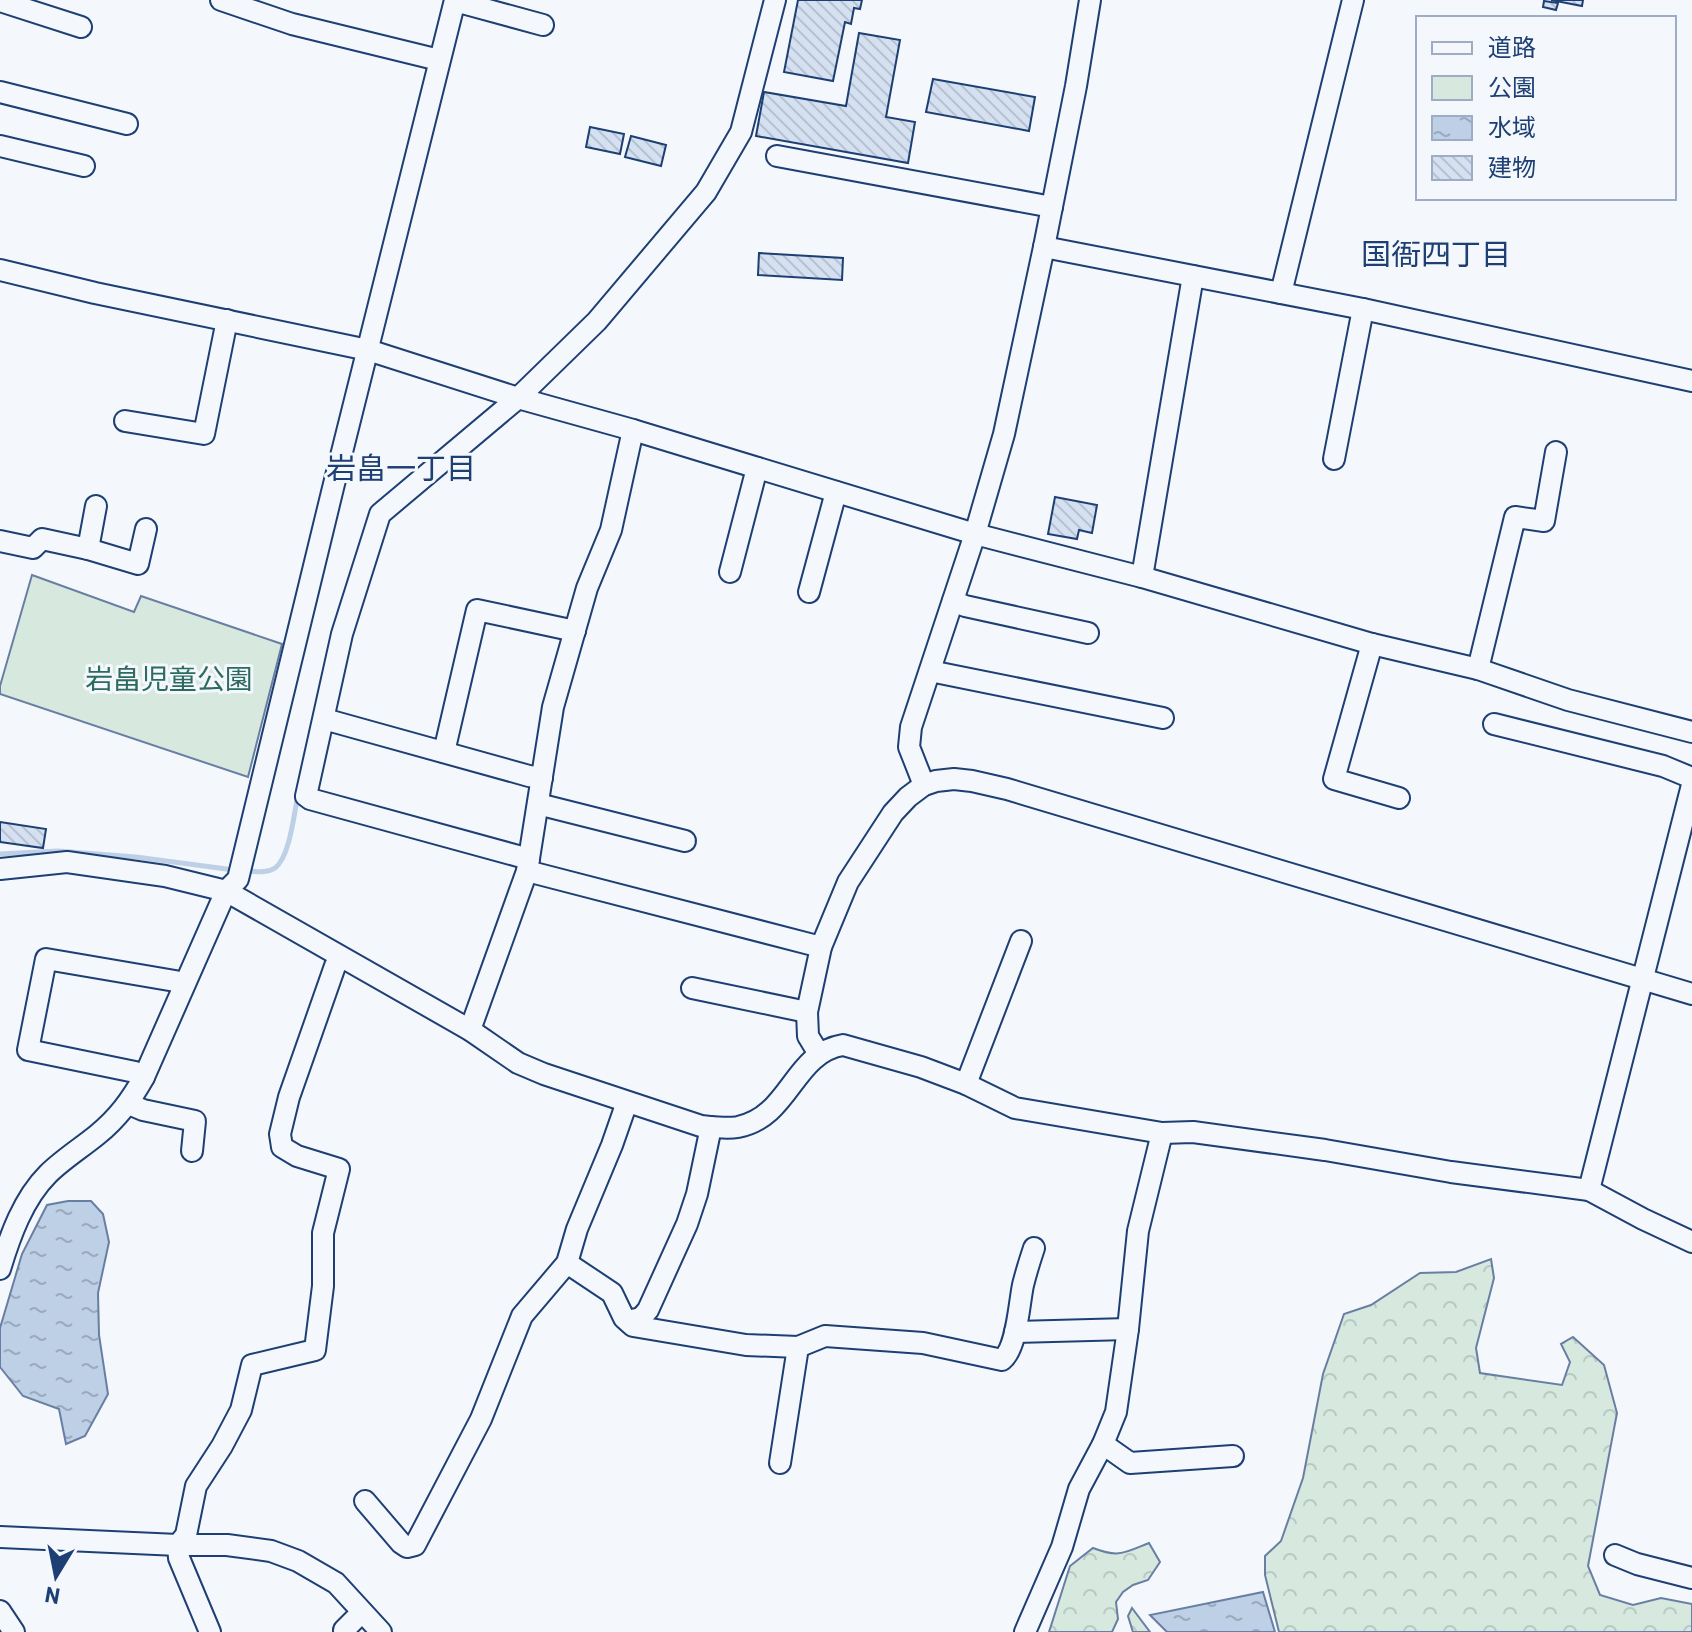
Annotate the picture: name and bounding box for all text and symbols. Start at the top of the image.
legend [1416,16,1676,200]
text: 道路 [1488,32,1536,61]
text: 公園 [1488,72,1536,101]
text: 水域 [1488,112,1536,141]
text: 建物 [1488,152,1536,181]
district label: 国衙四丁目 [1361,235,1511,271]
district label: 岩畠一丁目 [326,449,476,485]
park label: 岩畠児童公園 [85,661,253,695]
north arrow [16,1536,96,1616]
text: N [43,1583,62,1611]

